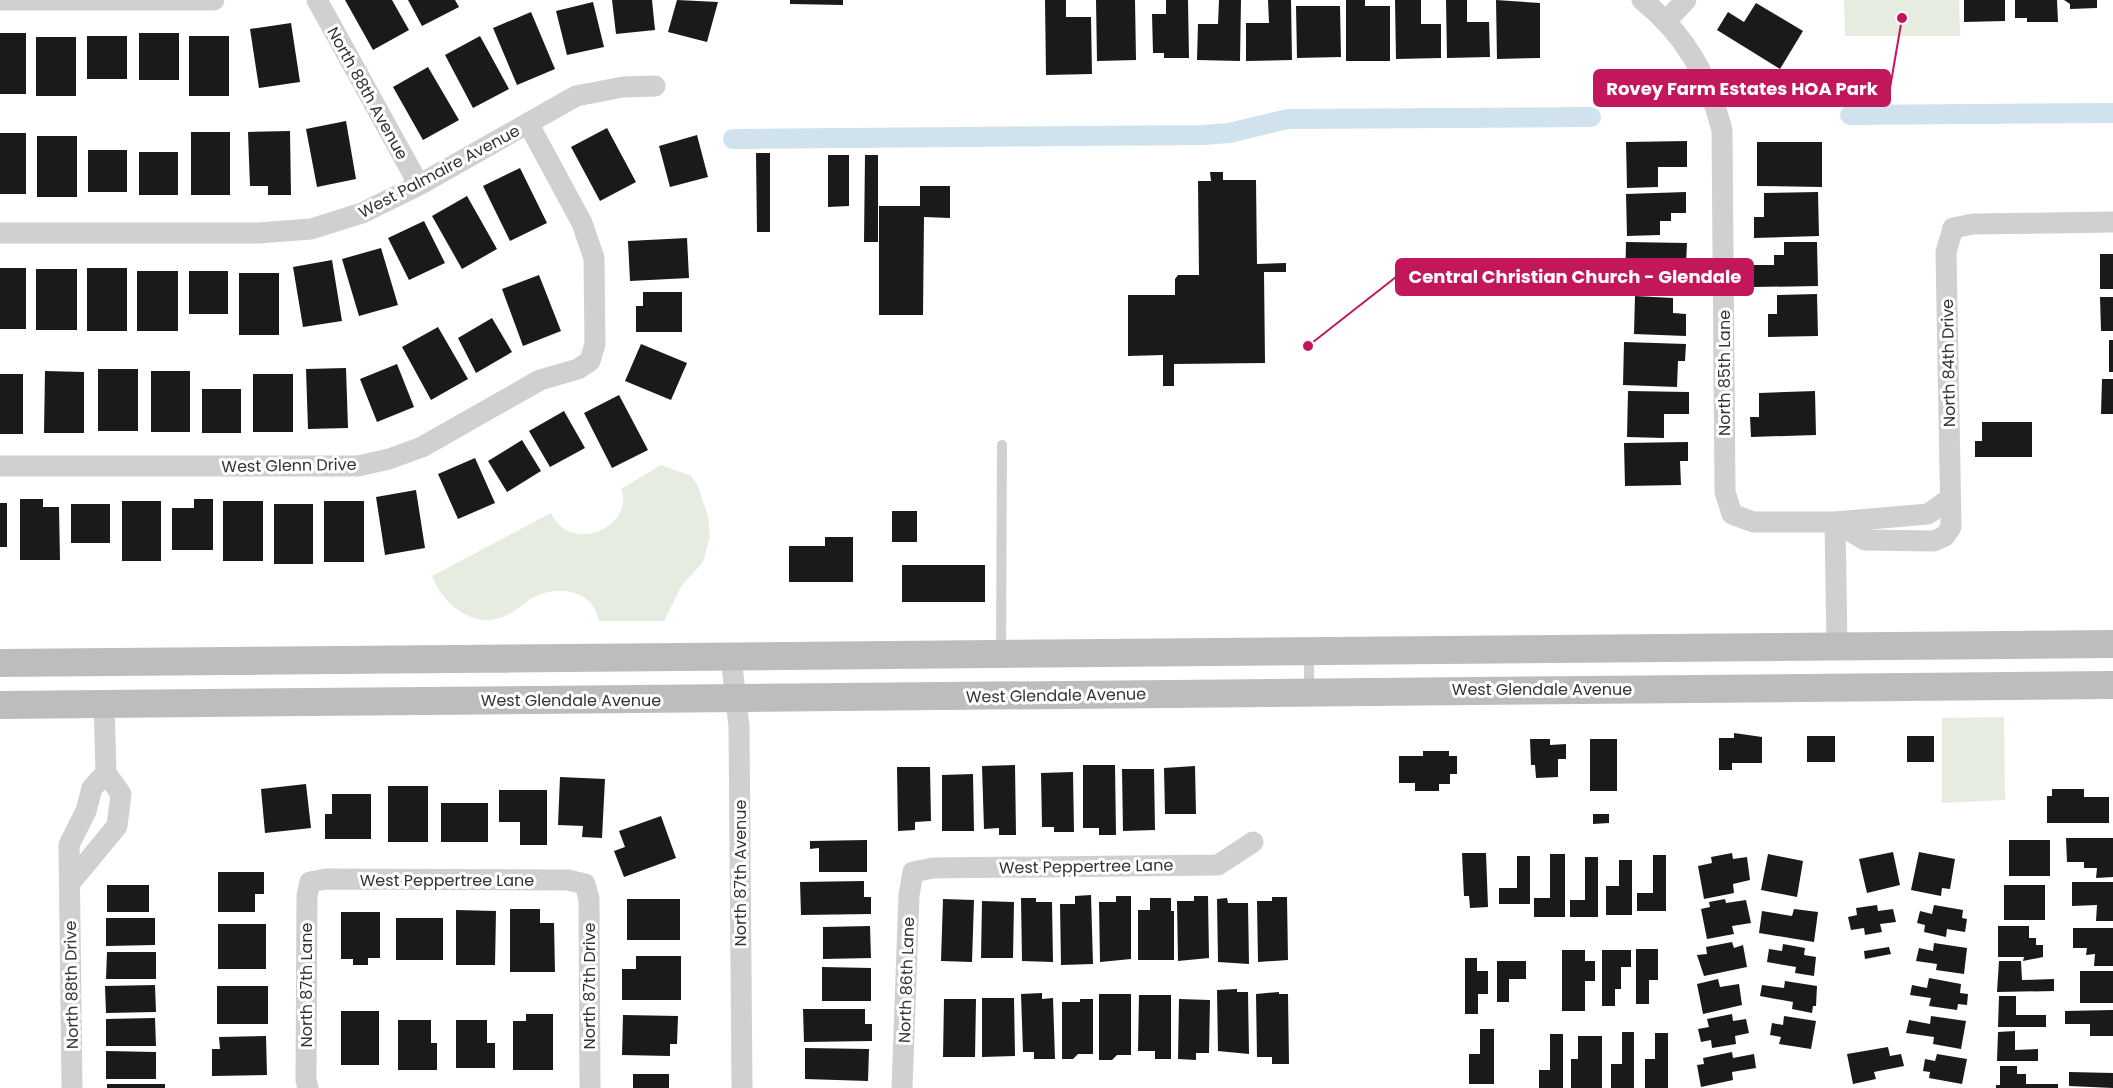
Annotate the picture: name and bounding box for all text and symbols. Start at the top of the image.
street label: North 88th Avenue [322,23,414,164]
callout: Rovey Farm Estates HOA Park [1594,70,1890,106]
text: Rovey Farm Estates HOA Park [1606,76,1879,101]
street label: West Palmaire Avenue [355,119,524,224]
callout: Central Christian Church - Glendale [1396,259,1753,295]
text: Central Christian Church - Glendale [1409,264,1741,289]
street label: North 84th Drive [1936,299,1961,427]
street label: North 85th Lane [1713,310,1736,436]
street label: West Glenn Drive [221,453,357,478]
street label: West Glendale Avenue [1452,678,1632,701]
street label: West Glendale Avenue [966,682,1146,709]
street label: West Glendale Avenue [481,689,661,712]
street label: North 87th Avenue [729,799,752,947]
street label: West Peppertree Lane [999,853,1174,880]
street label: West Peppertree Lane [360,869,534,892]
street label: North 86th Lane [893,916,920,1044]
street label: North 88th Drive [59,921,84,1049]
street label: North 87th Drive [578,922,601,1050]
street label: North 87th Lane [295,923,318,1047]

